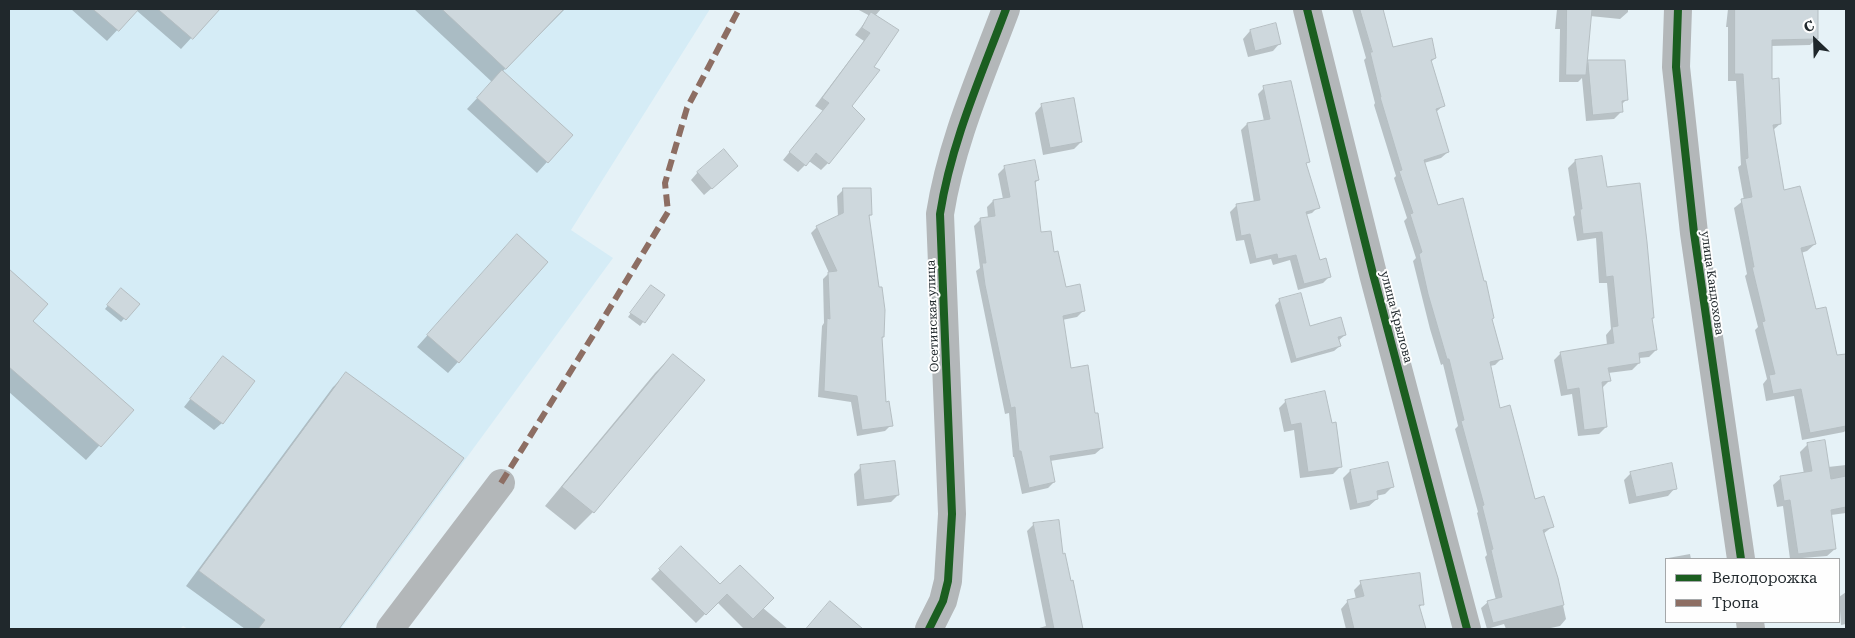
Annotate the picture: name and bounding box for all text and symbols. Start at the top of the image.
north arrow [1790,15,1840,65]
text: С [1801,17,1817,36]
street label: улица Кандохова [1698,230,1726,336]
street label: Осетинская улица [924,260,942,372]
street label: улица Крылова [1377,270,1415,364]
legend [1665,558,1840,623]
text: Велодорожка [1712,569,1817,587]
text: Тропа [1712,594,1759,612]

